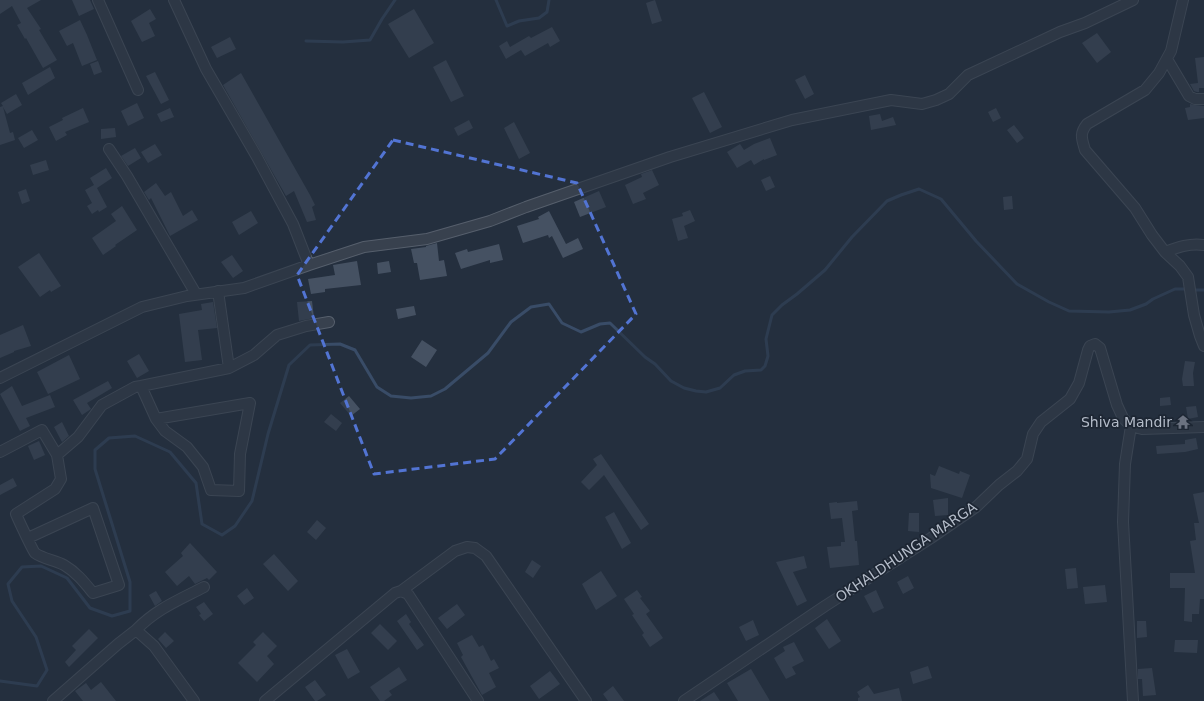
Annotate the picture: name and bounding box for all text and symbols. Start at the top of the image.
place label: Shiva Mandir [1081,414,1172,430]
temple icon: Shiva Mandir [1175,414,1191,430]
street label: OKHALDHUNGA MARGA [832,498,980,605]

